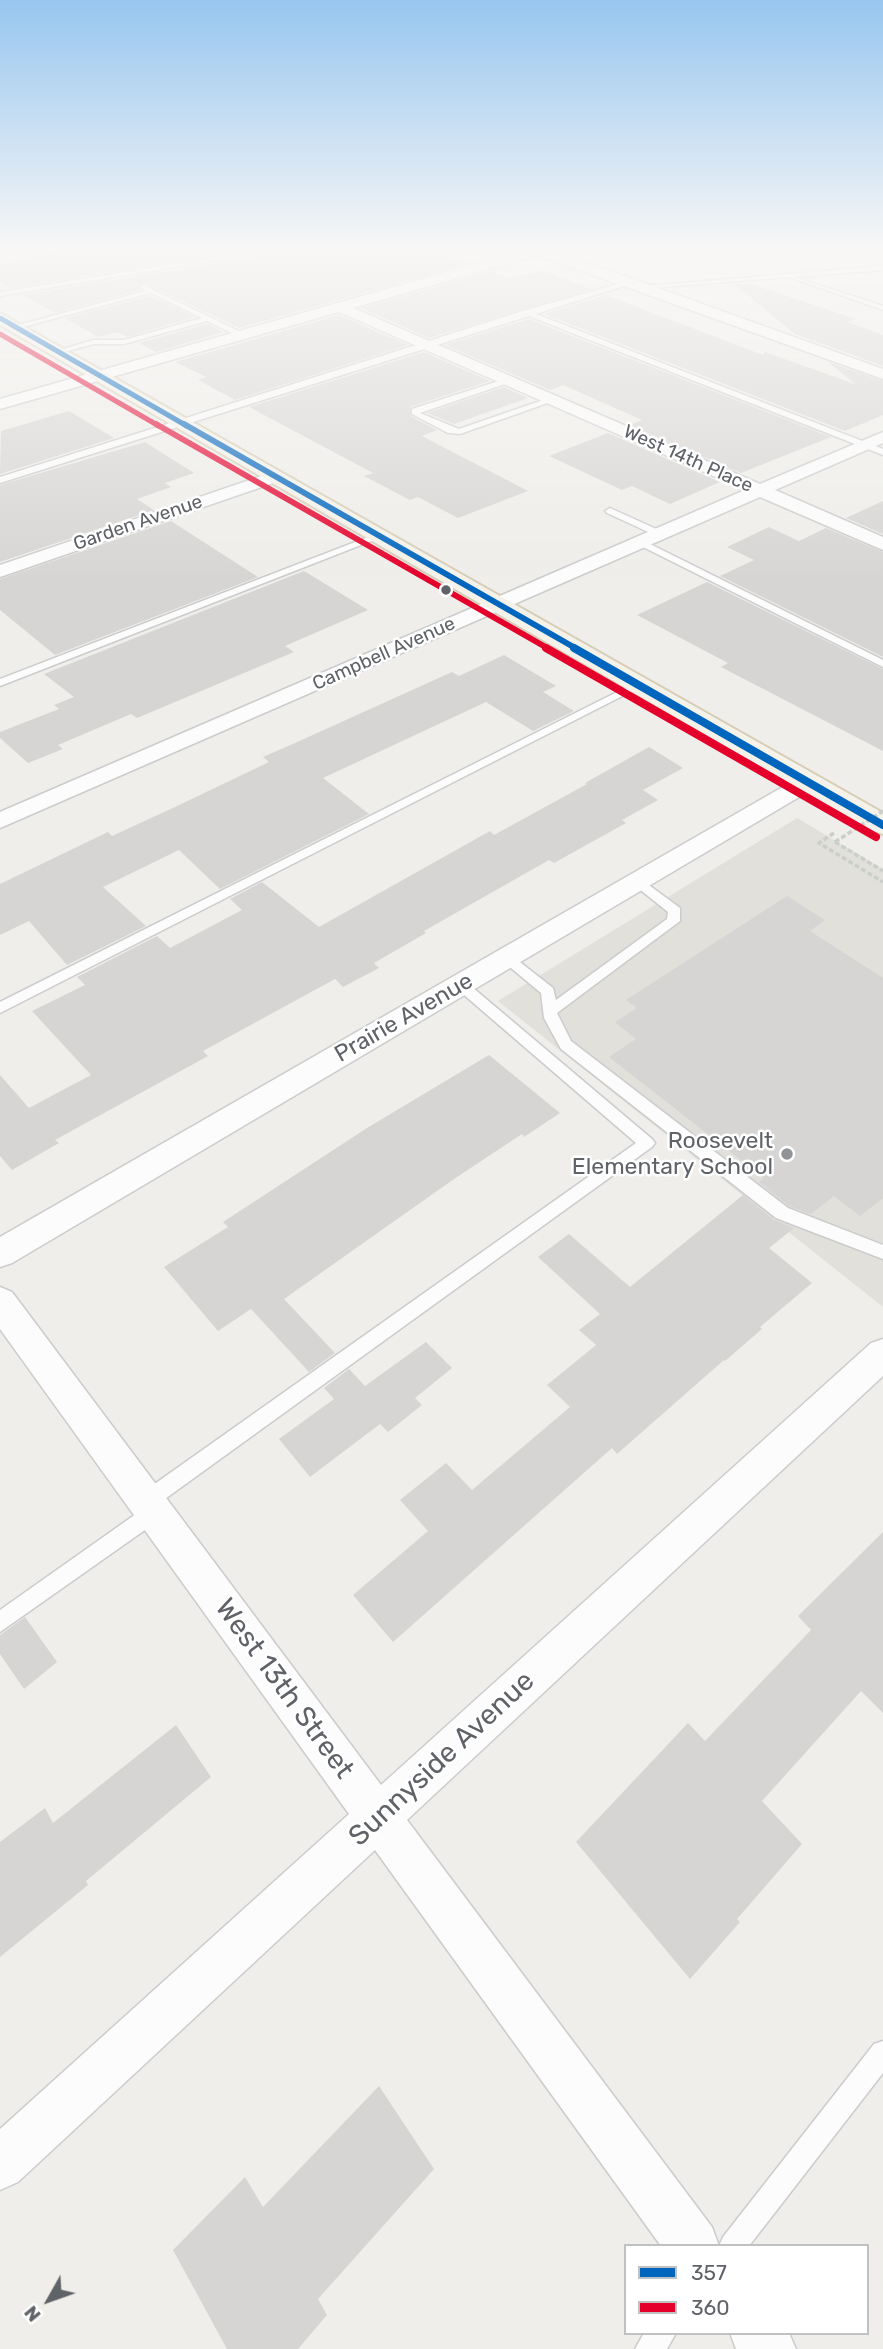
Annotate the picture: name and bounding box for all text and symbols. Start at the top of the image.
street label: West 14th Place [620,420,756,498]
street label: Garden Avenue [70,490,206,556]
unlabelled marker [439,583,453,597]
street label: Campbell Avenue [309,612,459,696]
street label: Prairie Avenue [330,967,478,1069]
place label: Roosevelt Elementary School [572,1127,773,1181]
marker: Roosevelt Elementary School [779,1146,795,1162]
street label: West 13th Street [207,1592,361,1786]
street label: Sunnyside Avenue [342,1664,542,1854]
legend [624,2244,869,2335]
text: 357 [691,2260,727,2285]
north arrow [14,2265,84,2335]
text: 360 [691,2295,730,2320]
text: N [19,2301,46,2326]

